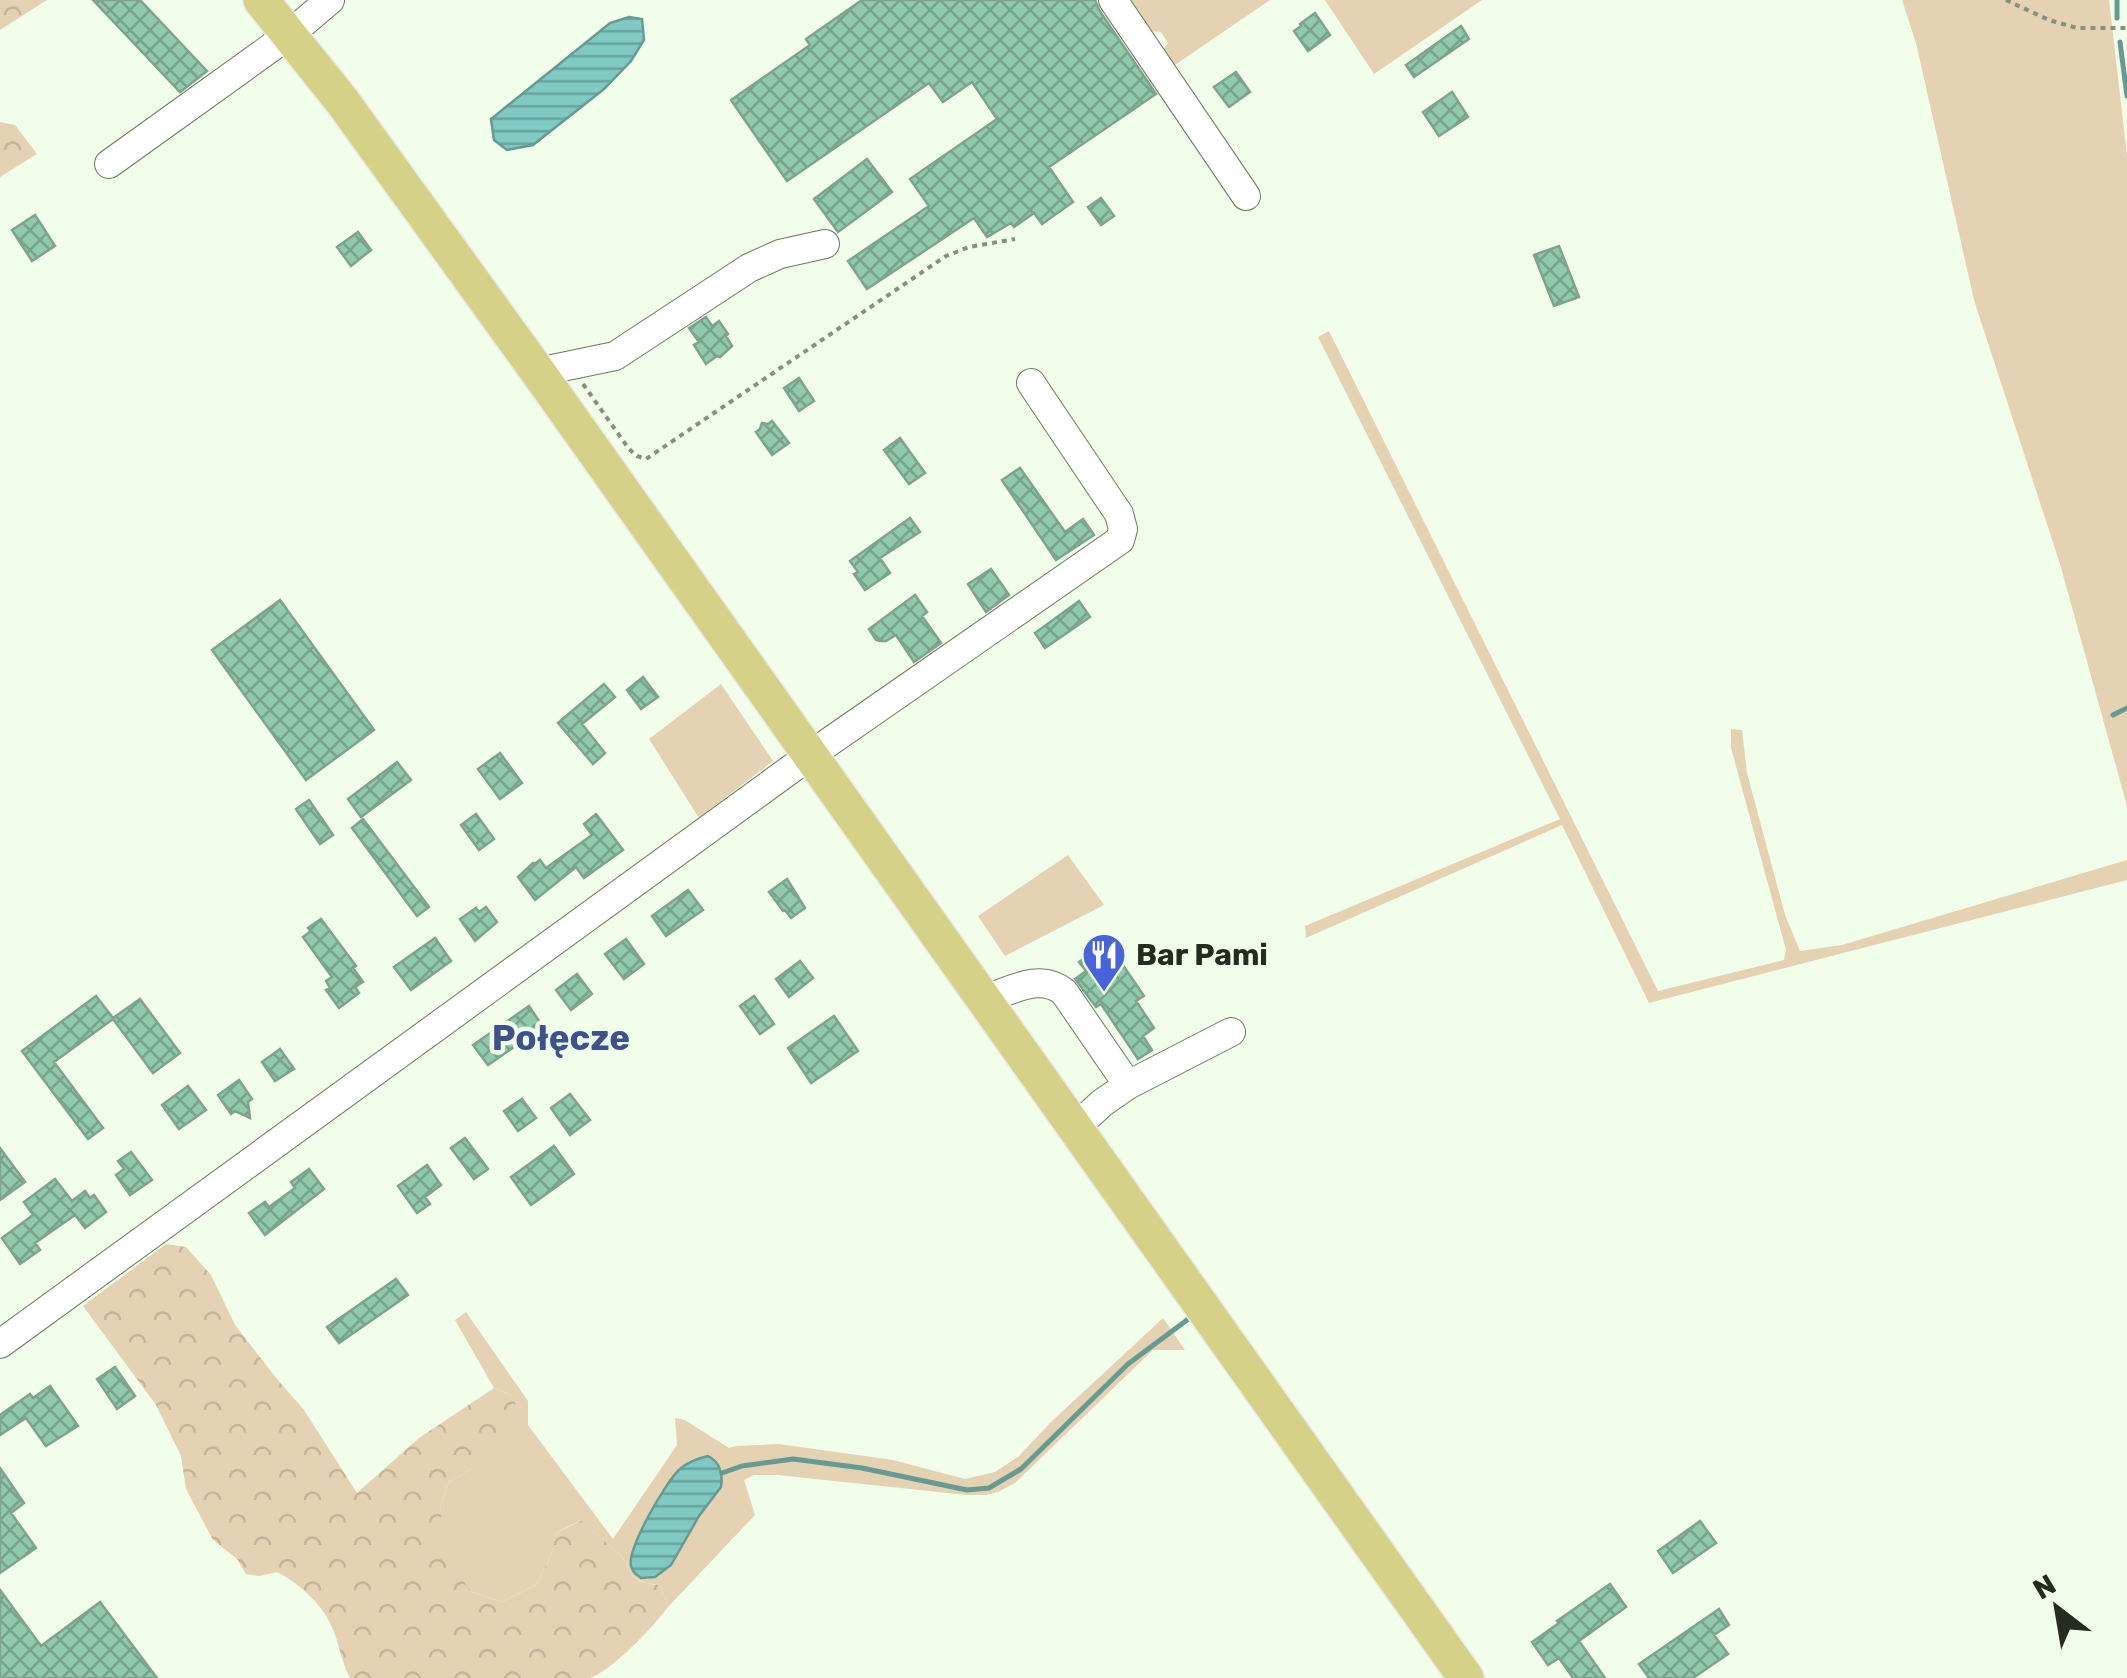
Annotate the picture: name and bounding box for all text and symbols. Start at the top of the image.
restaurant icon: Bar Pami [1081,932,1127,993]
place label: Bar Pami [1136,937,1268,973]
district label: Połęcze [492,1017,630,1059]
north arrow [2007,1558,2107,1658]
text: N [2027,1568,2062,1606]

